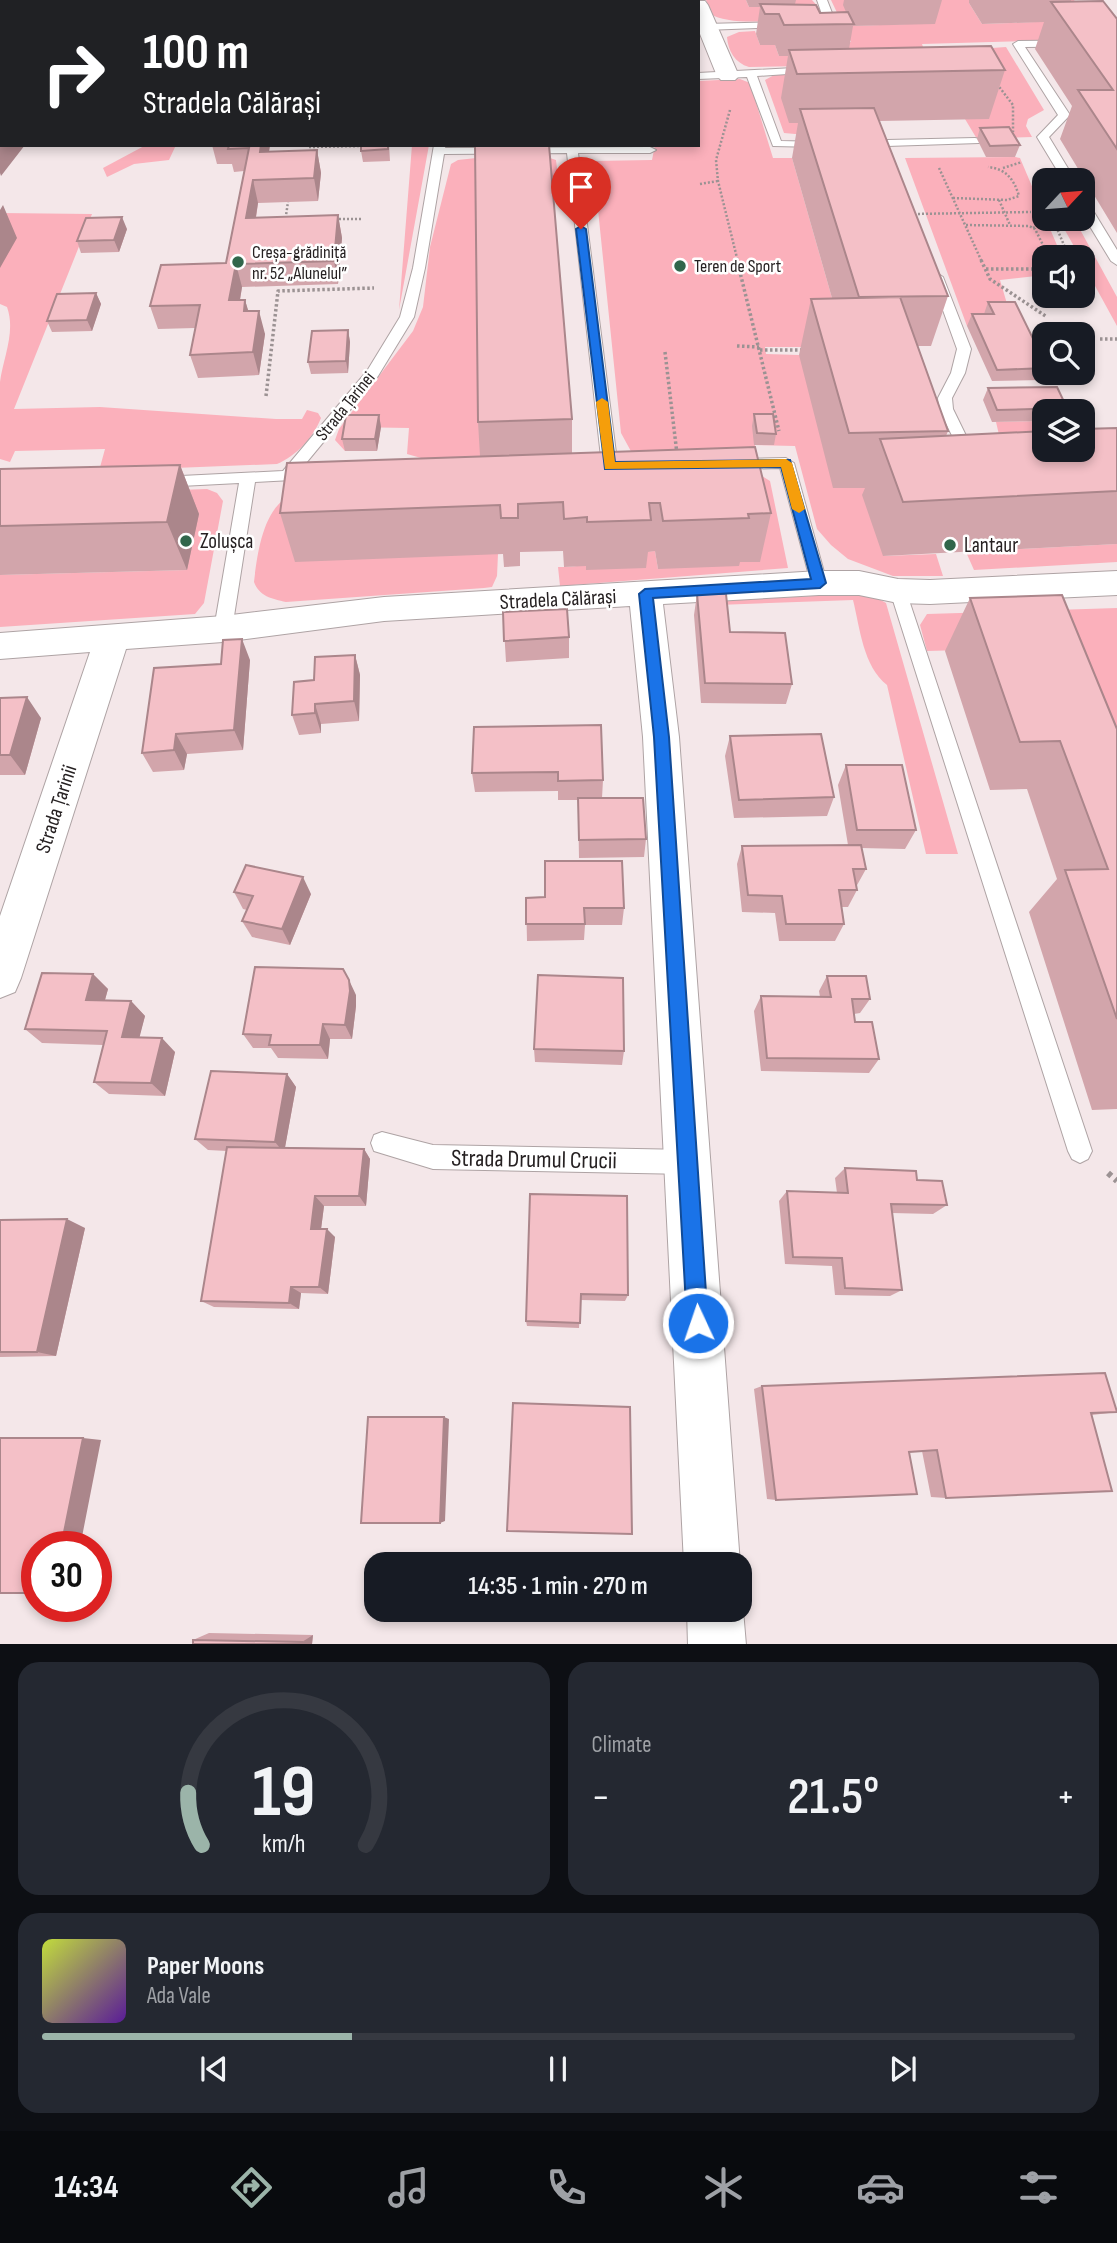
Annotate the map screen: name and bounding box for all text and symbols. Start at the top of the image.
text: 100 m [143,24,249,83]
icon: right [28,28,119,119]
text: Stradela Călărași [143,84,321,123]
pin [551,157,611,229]
icon: arrive [562,168,600,206]
north arrow [1032,168,1096,231]
map controls [1032,168,1095,462]
place label: Creșa-grădiniță nr. 52 „Alunelul” [252,242,347,284]
button: sound [1032,245,1095,308]
marker: Creșa-grădiniță nr. 52 „Alunelul” [230,254,246,270]
place label: Teren de Sport [694,256,782,277]
marker: Teren de Sport [672,258,688,274]
button: search [1032,322,1095,385]
street label: Strada Țarinei [311,368,379,445]
button: layers [1032,399,1095,462]
place label: Zolușca [200,529,253,554]
marker: Zolușca [178,533,194,549]
place label: Lantaur [964,533,1018,558]
marker: Lantaur [942,537,958,553]
street label: Stradela Călărași [499,584,617,615]
street label: Strada Țarinii [30,762,82,856]
street label: Strada Drumul Crucii [451,1144,617,1175]
position arrow [661,1286,735,1360]
speed limit sign: 30 [21,1531,112,1622]
text: 14:35 · 1 min · 270 m [468,1571,648,1602]
text: Climate [592,1731,651,1759]
text: 19 [252,1749,315,1837]
text: 21.5° [787,1766,879,1829]
text: − [592,1775,610,1820]
text: + [1056,1775,1075,1820]
text: km/h [262,1828,305,1859]
text: Paper Moons [147,1951,264,1982]
text: Ada Vale [147,1982,211,2010]
icon: previous [195,2050,233,2088]
icon: pause [539,2050,577,2088]
icon: next [884,2050,922,2088]
icon: directions [227,2163,276,2212]
icon: music [384,2163,433,2212]
icon: phone [542,2163,591,2212]
icon: climate [699,2163,748,2212]
icon: car [856,2163,905,2212]
icon: filters [1014,2163,1063,2212]
text: 14:34 [54,2168,118,2207]

